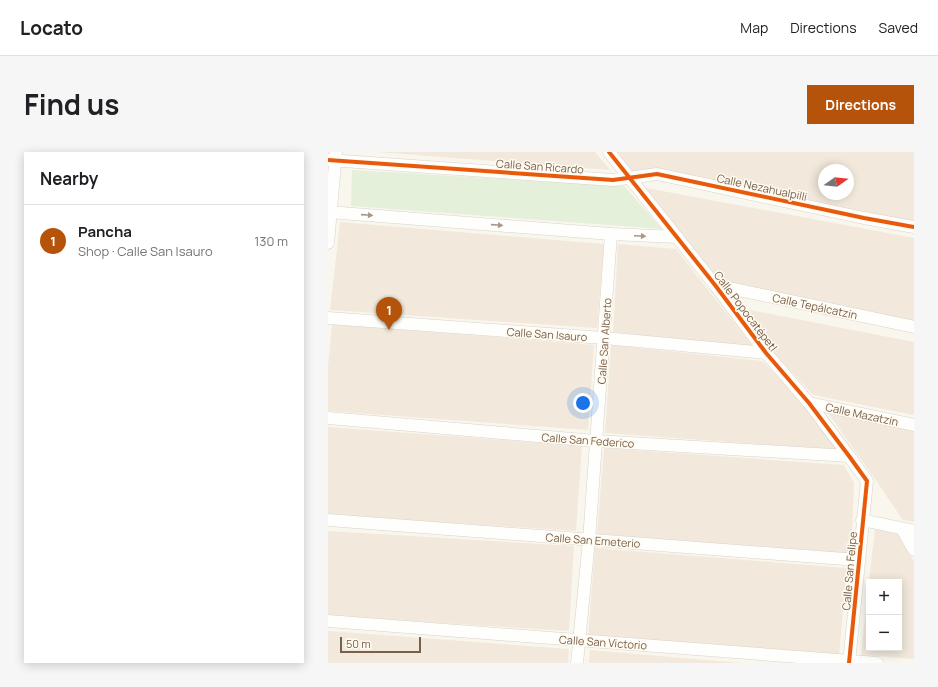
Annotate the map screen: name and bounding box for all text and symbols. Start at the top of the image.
text: Locato [20,15,83,41]
text: Map [740,18,768,37]
text: Directions [790,18,857,37]
text: Saved [879,18,918,37]
text: Find us [24,85,119,123]
button: Directions [807,85,914,124]
street label: Calle San Ricardo [496,155,585,177]
north arrow [818,164,854,200]
text: Nearby [40,167,98,190]
street label: Calle Nezahualpilli [716,170,808,204]
one-way arrow [361,212,373,219]
text: Pancha [78,221,132,242]
one-way arrow [490,222,503,229]
text: 1 [50,232,56,250]
text: 130 m [254,232,288,250]
one-way arrow [634,232,646,239]
text: Shop · Calle San Isauro [78,242,213,260]
street label: Calle Popocatépetl [711,268,781,354]
street label: Calle Tepálcatzin [771,290,859,322]
pin: 1 [376,297,402,330]
street label: Calle San Alberto [594,297,615,385]
street label: Calle San Isauro [506,324,588,344]
your location [573,393,593,413]
street label: Calle Mazatzin [824,399,900,429]
street label: Calle San Federico [541,429,635,451]
street label: Calle San Emeterio [545,529,641,551]
street label: Calle San Felipe [838,530,860,611]
map controls [866,579,902,651]
button: + [866,579,902,615]
button: − [866,615,902,651]
street label: Calle San Victorio [558,631,648,653]
scale bar [340,635,421,654]
text: 50 m [346,636,371,651]

